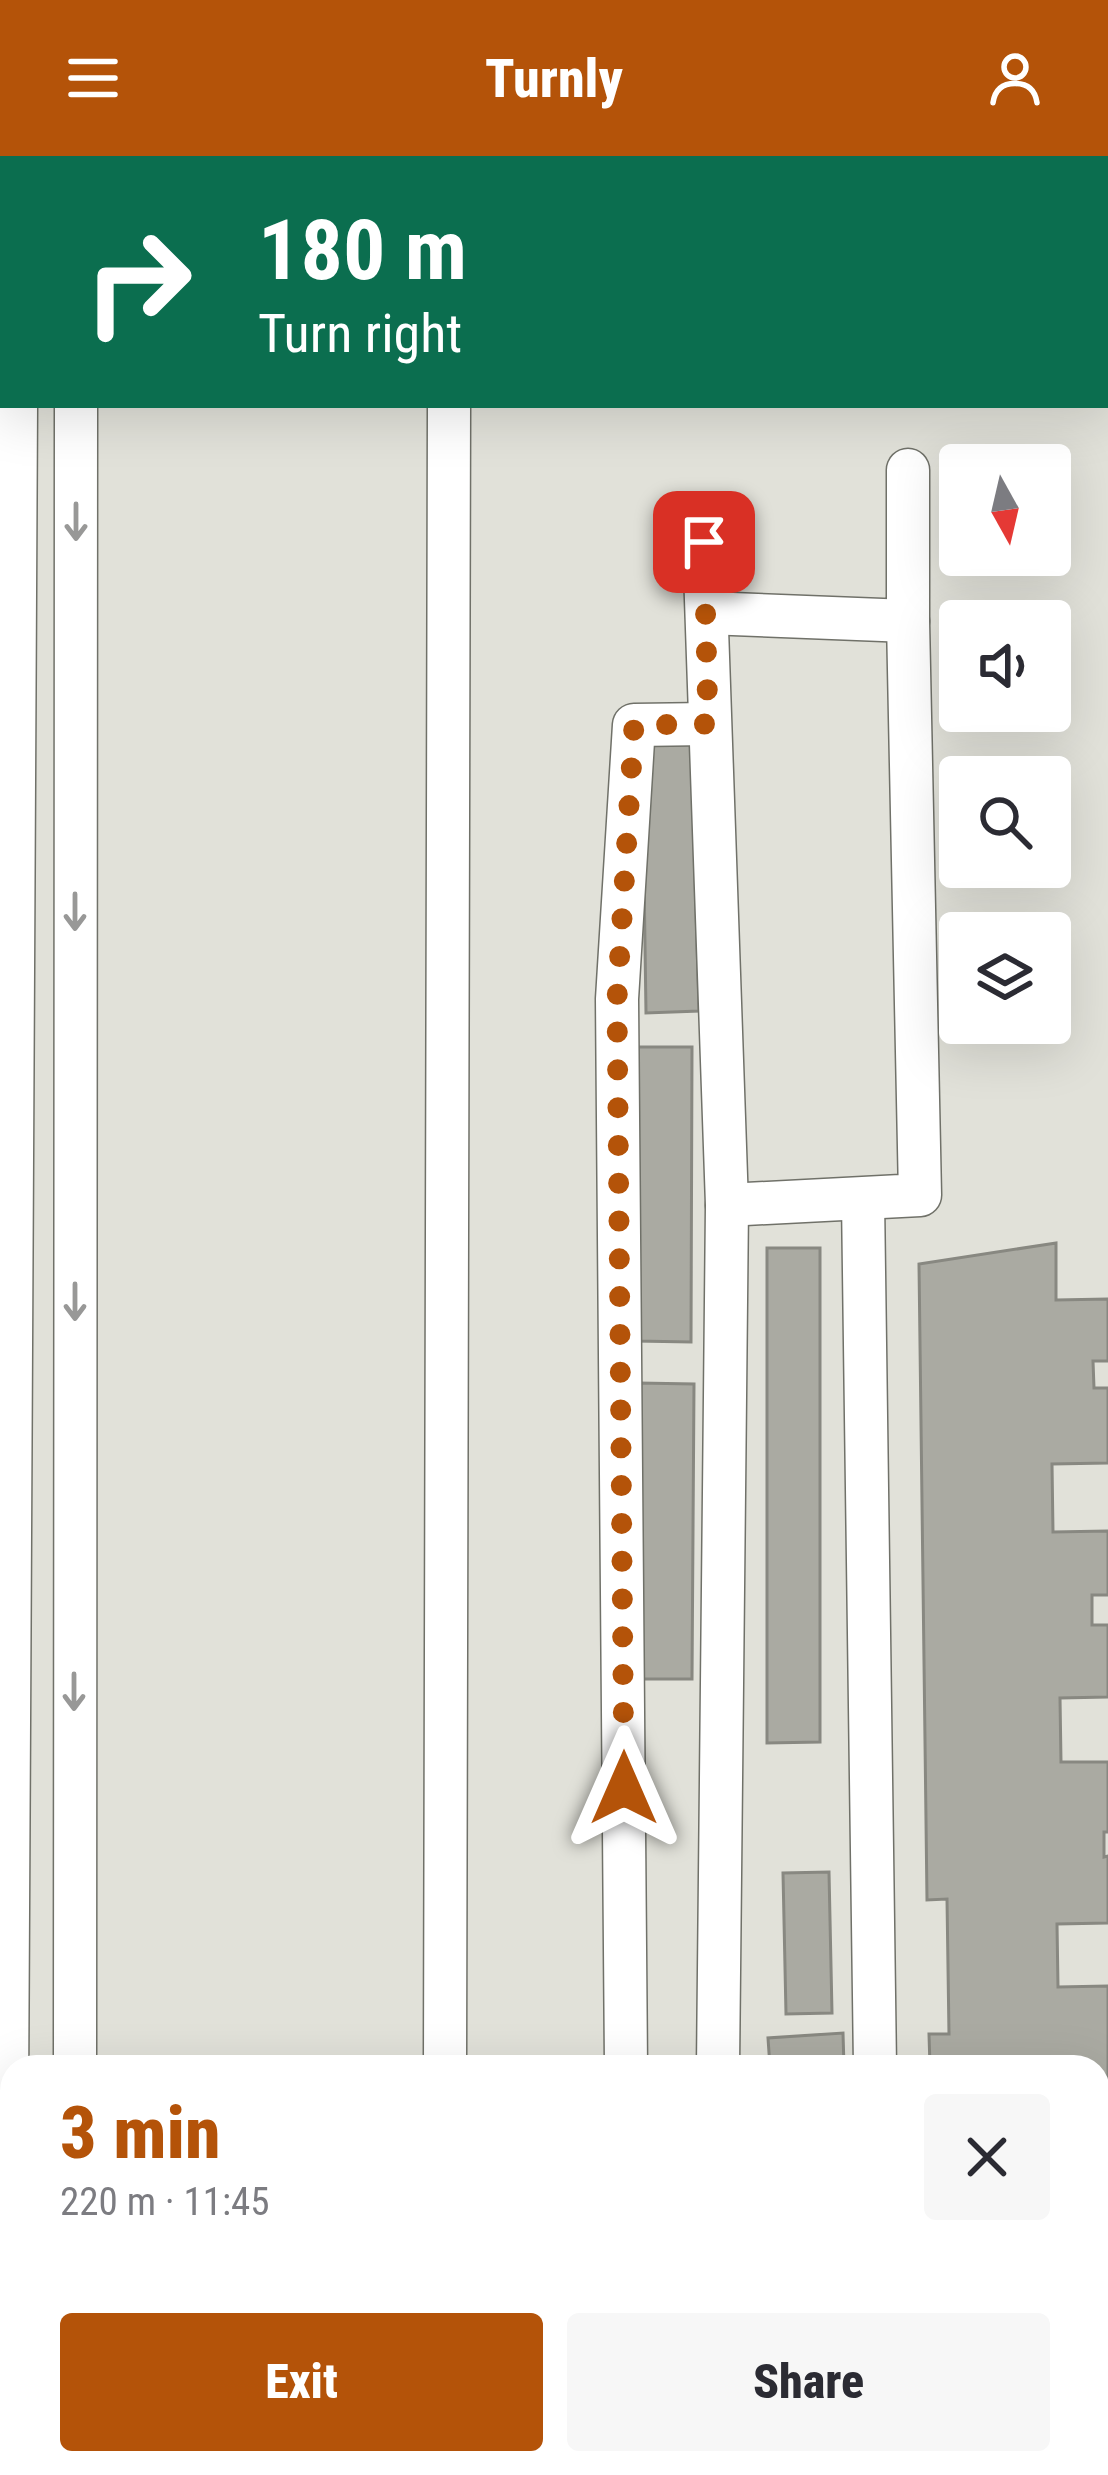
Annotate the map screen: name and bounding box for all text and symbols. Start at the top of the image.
icon: menu [60,45,126,111]
icon: person [982,45,1048,111]
text: Turnly [485,47,623,110]
text: 180 m [258,201,467,300]
icon: right [60,204,216,360]
text: Turn right [258,302,462,365]
north arrow [939,444,1071,576]
map controls [939,444,1071,1044]
pin [653,491,755,593]
one-way arrow [65,502,87,541]
icon: arrive [671,509,737,575]
button: sound [939,600,1071,732]
button: search [939,756,1071,888]
one-way arrow [64,892,86,931]
button: layers [939,912,1071,1044]
one-way arrow [64,1282,86,1321]
one-way arrow [63,1672,85,1711]
position arrow [561,1725,687,1851]
text: 3 min [60,2091,221,2176]
button: close [924,2094,1050,2220]
text: 220 m · 11:45 [60,2179,270,2225]
button: Exit [60,2313,543,2451]
button: Share [567,2313,1050,2451]

